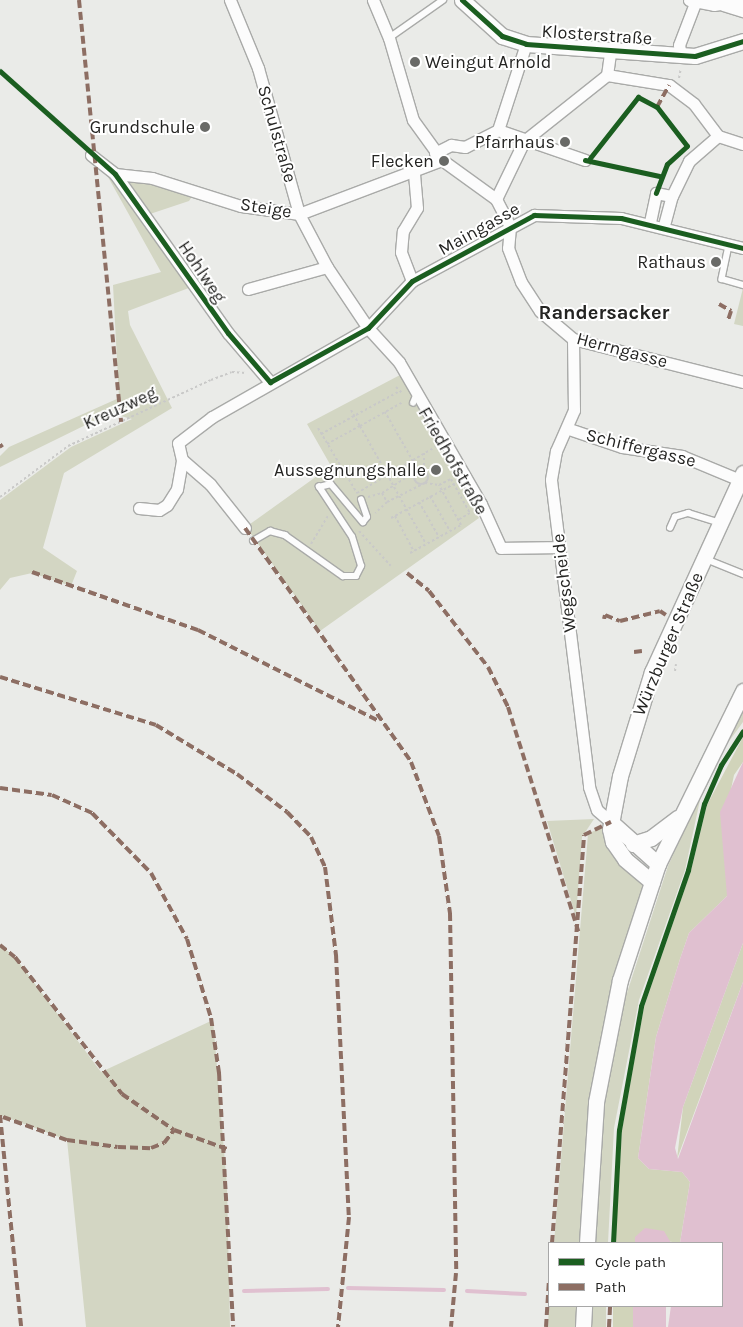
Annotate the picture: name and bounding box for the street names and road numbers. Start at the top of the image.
street label: Klosterstraße [541,20,653,50]
street label: Schulstraße [253,83,301,185]
street label: Steige [239,193,293,223]
street label: Maingasse [435,198,523,260]
street label: Hohlweg [173,237,231,307]
street label: Herrngasse [574,327,670,373]
street label: Kreuzweg [80,382,160,434]
street label: Friedhofstraße [414,403,492,519]
street label: Schiffergasse [584,424,698,472]
street label: Wegscheide [547,533,581,633]
street label: Würzburger Straße [628,569,708,719]

